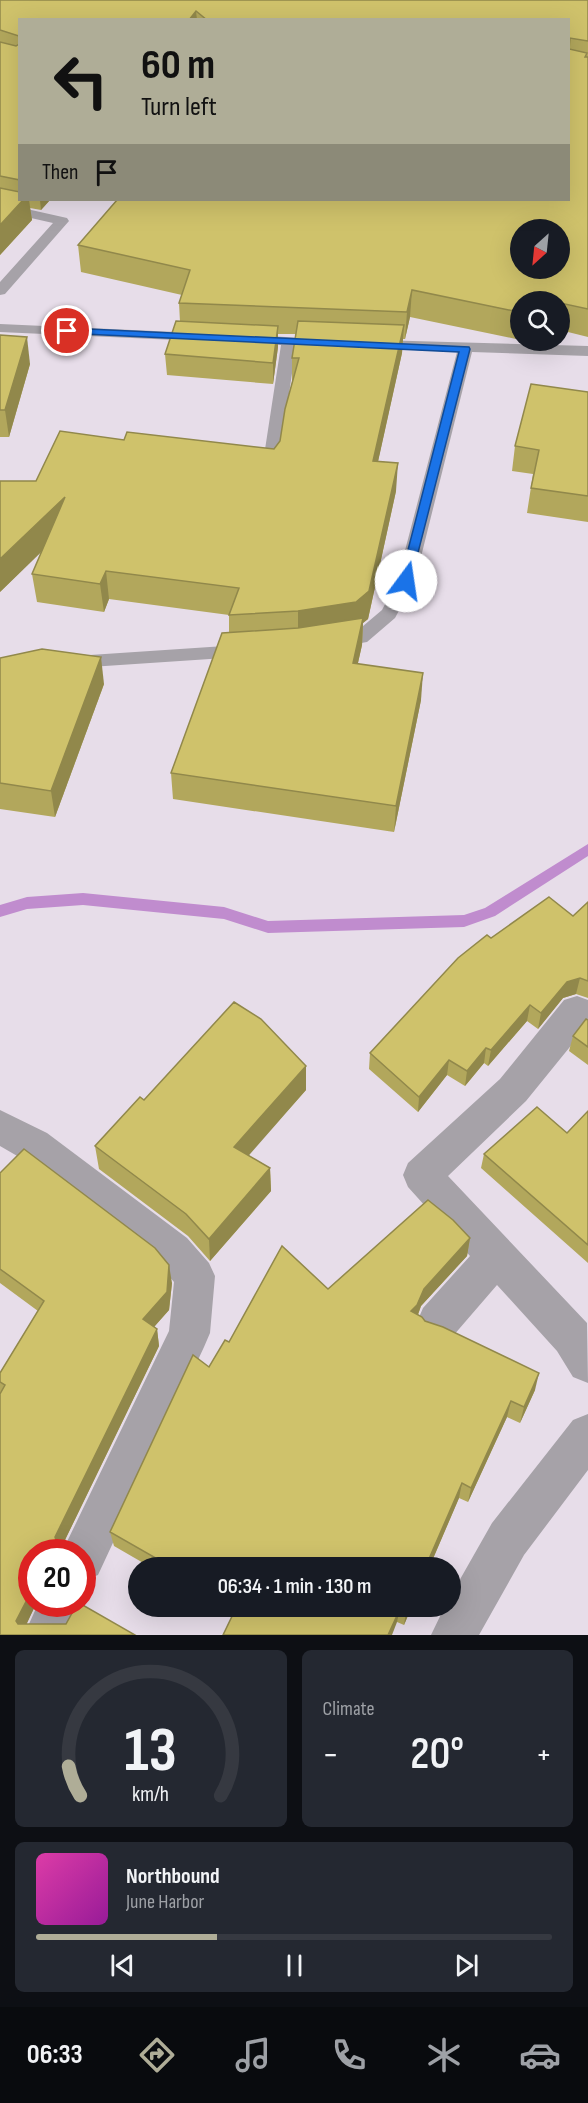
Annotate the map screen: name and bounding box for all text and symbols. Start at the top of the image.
text: 60 m [141,40,215,91]
icon: left [42,42,120,120]
text: Turn left [141,91,217,123]
icon: arrive [90,156,123,189]
text: Then [42,159,78,186]
north arrow [510,219,570,279]
map controls [510,219,570,351]
button: search [510,291,570,351]
pin [41,305,92,356]
icon: arrive [50,314,83,347]
position arrow [374,549,438,613]
speed limit sign: 20 [18,1539,96,1617]
text: 06:34 · 1 min · 130 m [218,1573,371,1600]
text: Climate [323,1697,375,1721]
text: 13 [125,1714,177,1789]
text: 20° [410,1727,464,1782]
text: − [323,1735,339,1775]
text: + [536,1735,552,1775]
text: km/h [132,1782,169,1807]
text: Northbound [126,1863,220,1890]
text: June Harbor [126,1890,204,1914]
icon: previous [106,1949,139,1982]
icon: pause [278,1949,311,1982]
icon: next [450,1949,483,1982]
icon: directions [136,2034,178,2076]
icon: music [232,2034,274,2076]
icon: phone [328,2034,370,2076]
icon: climate [423,2034,465,2076]
icon: car [519,2034,561,2076]
text: 06:33 [27,2039,83,2071]

